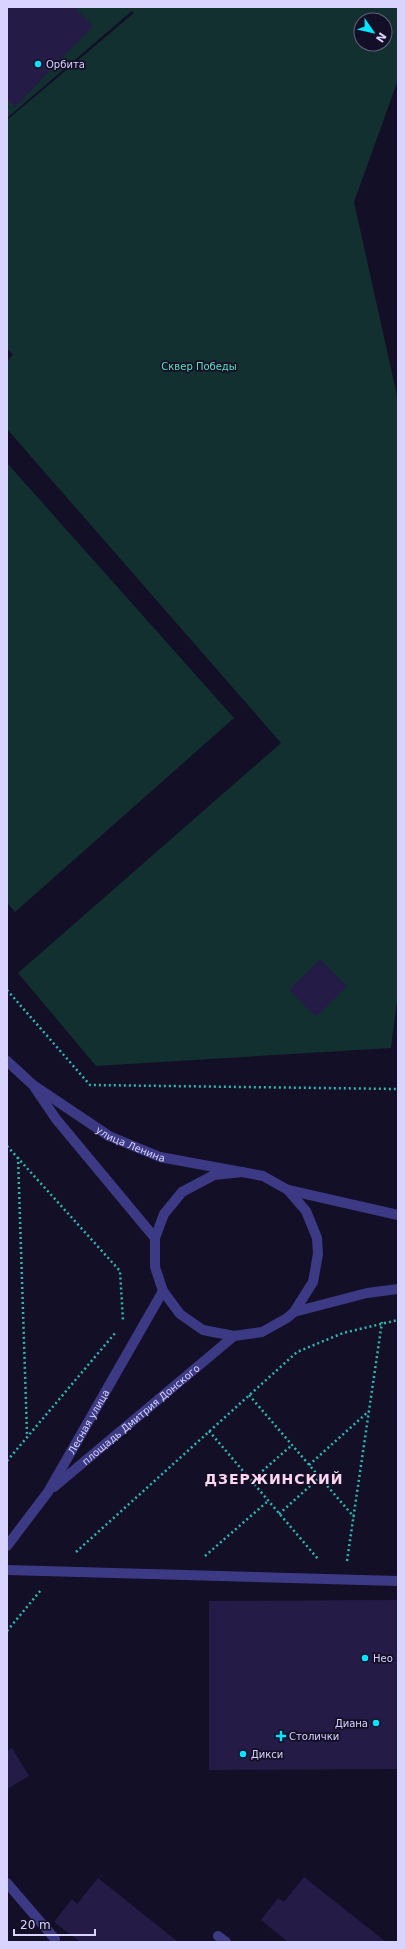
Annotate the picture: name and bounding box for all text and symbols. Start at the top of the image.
north arrow [353,12,393,52]
text: N [373,30,389,45]
marker: Орбита [33,59,43,69]
place label: Орбита [46,59,85,70]
park label: Сквер Победы [161,361,237,372]
street label: улица Ленина [94,1124,166,1163]
street label: площадь Дмитрия Донского [80,1362,202,1467]
street label: Лесная улица [65,1387,111,1456]
district label: ДЗЕРЖИНСКИЙ [205,1471,343,1487]
marker: Нео [360,1653,370,1663]
place label: Нео [373,1653,393,1664]
place label: Диана [335,1718,368,1729]
marker: Диана [371,1718,381,1728]
marker: Столички [276,1731,286,1741]
place label: Столички [289,1731,339,1742]
marker: Дикси [238,1749,248,1759]
place label: Дикси [251,1749,283,1760]
scale bar [14,1911,95,1937]
text: 20 m [20,1918,51,1932]

